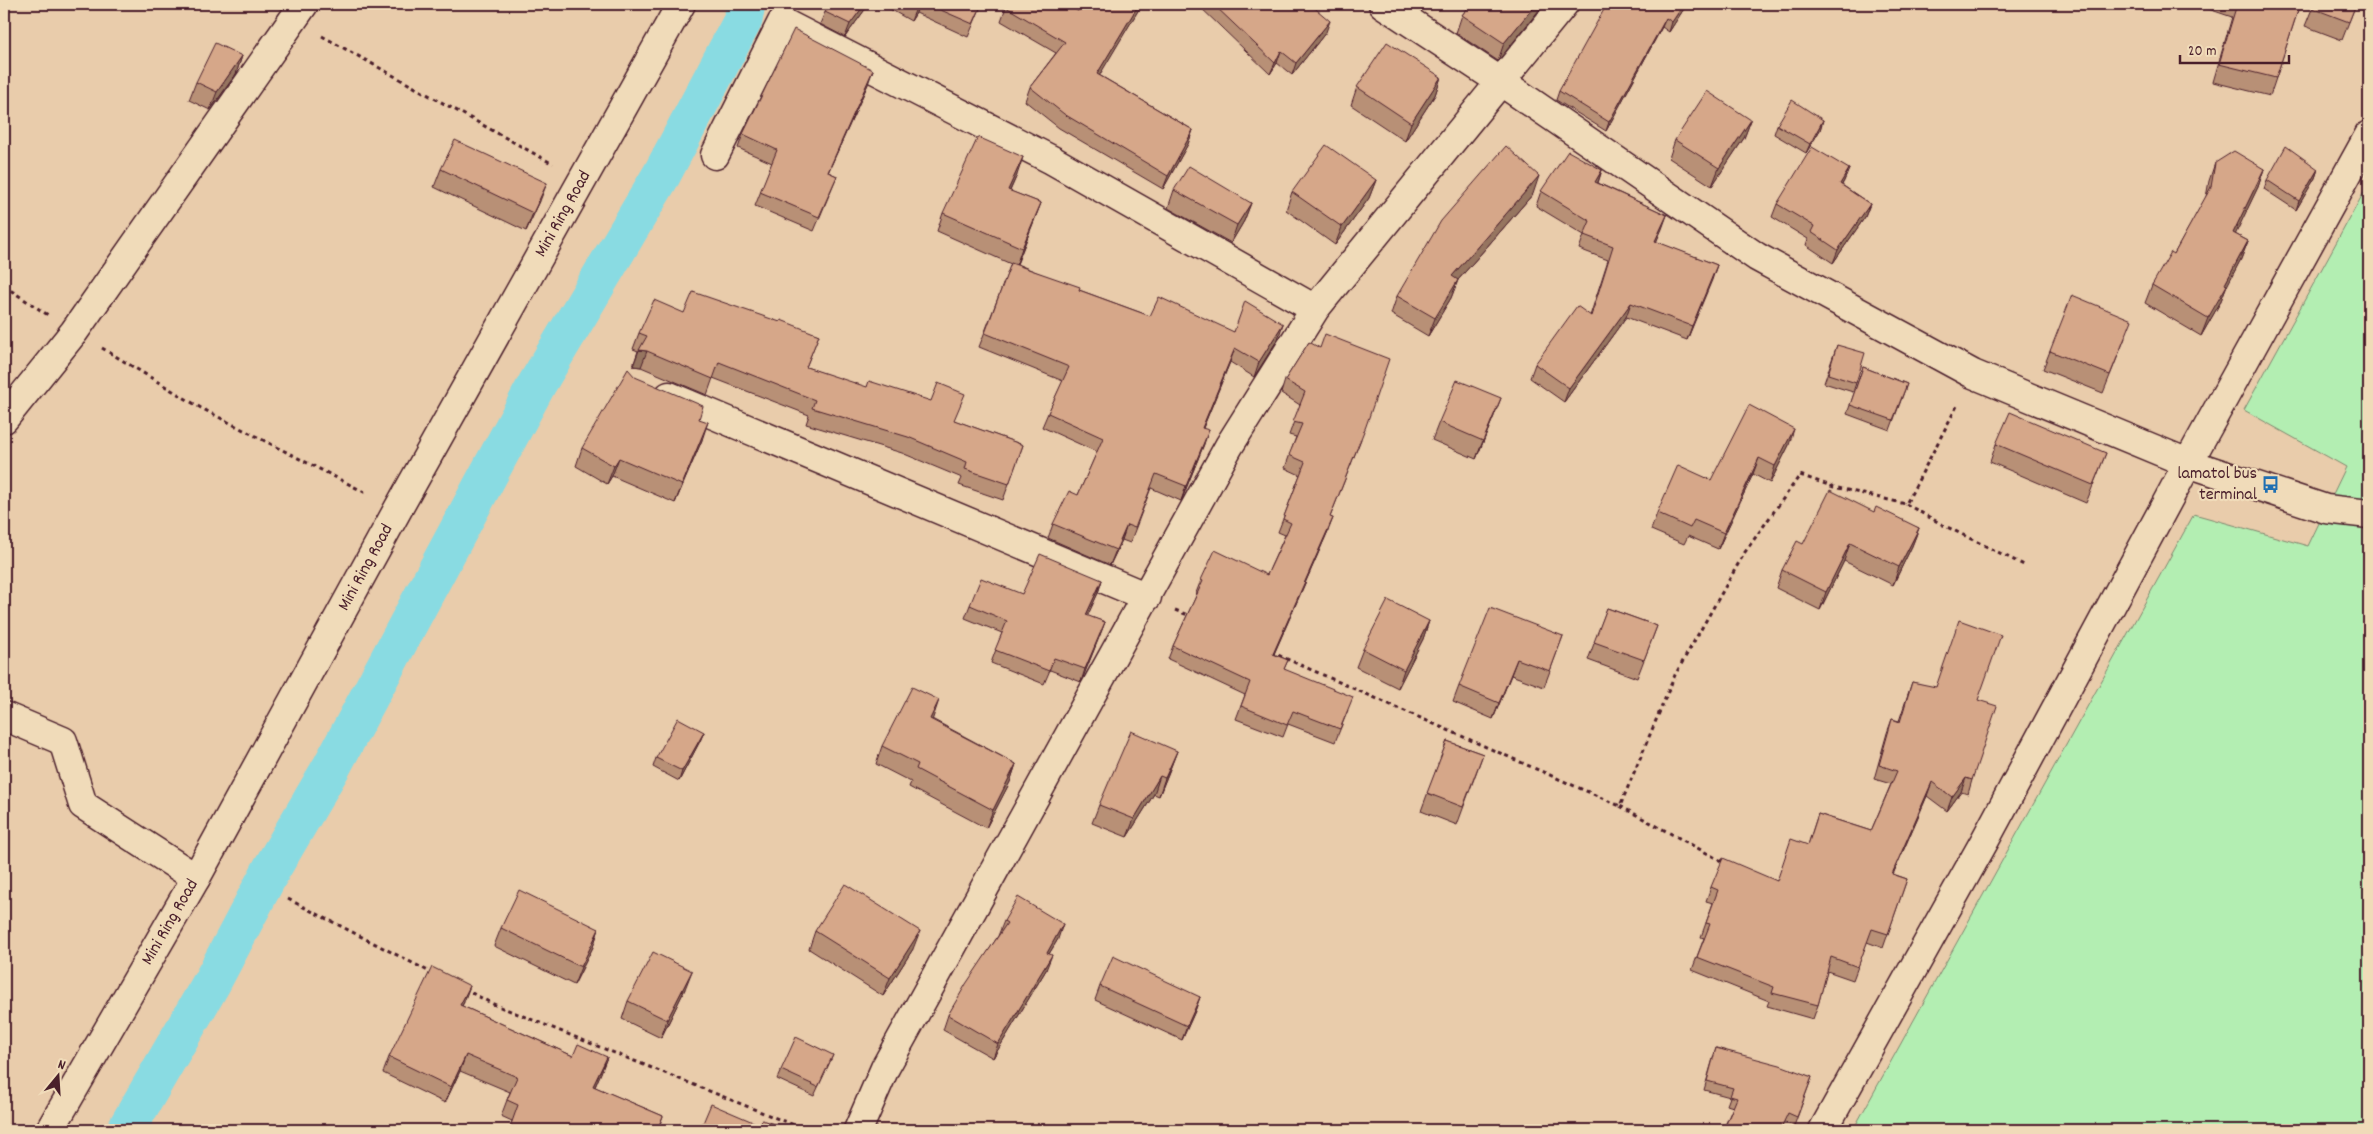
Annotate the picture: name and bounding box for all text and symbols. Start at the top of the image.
scale bar [2180,32,2289,64]
text: 20 m [2188,41,2216,63]
street label: Mini Ring Road [529,166,598,262]
place label: lamatol bus terminal [2177,462,2258,508]
bus stop icon: lamatol bus terminal [2261,474,2281,494]
street label: Mini Ring Road [332,520,400,616]
street label: Mini Ring Road [136,875,205,970]
north arrow [32,1052,82,1102]
text: N [55,1055,68,1076]

